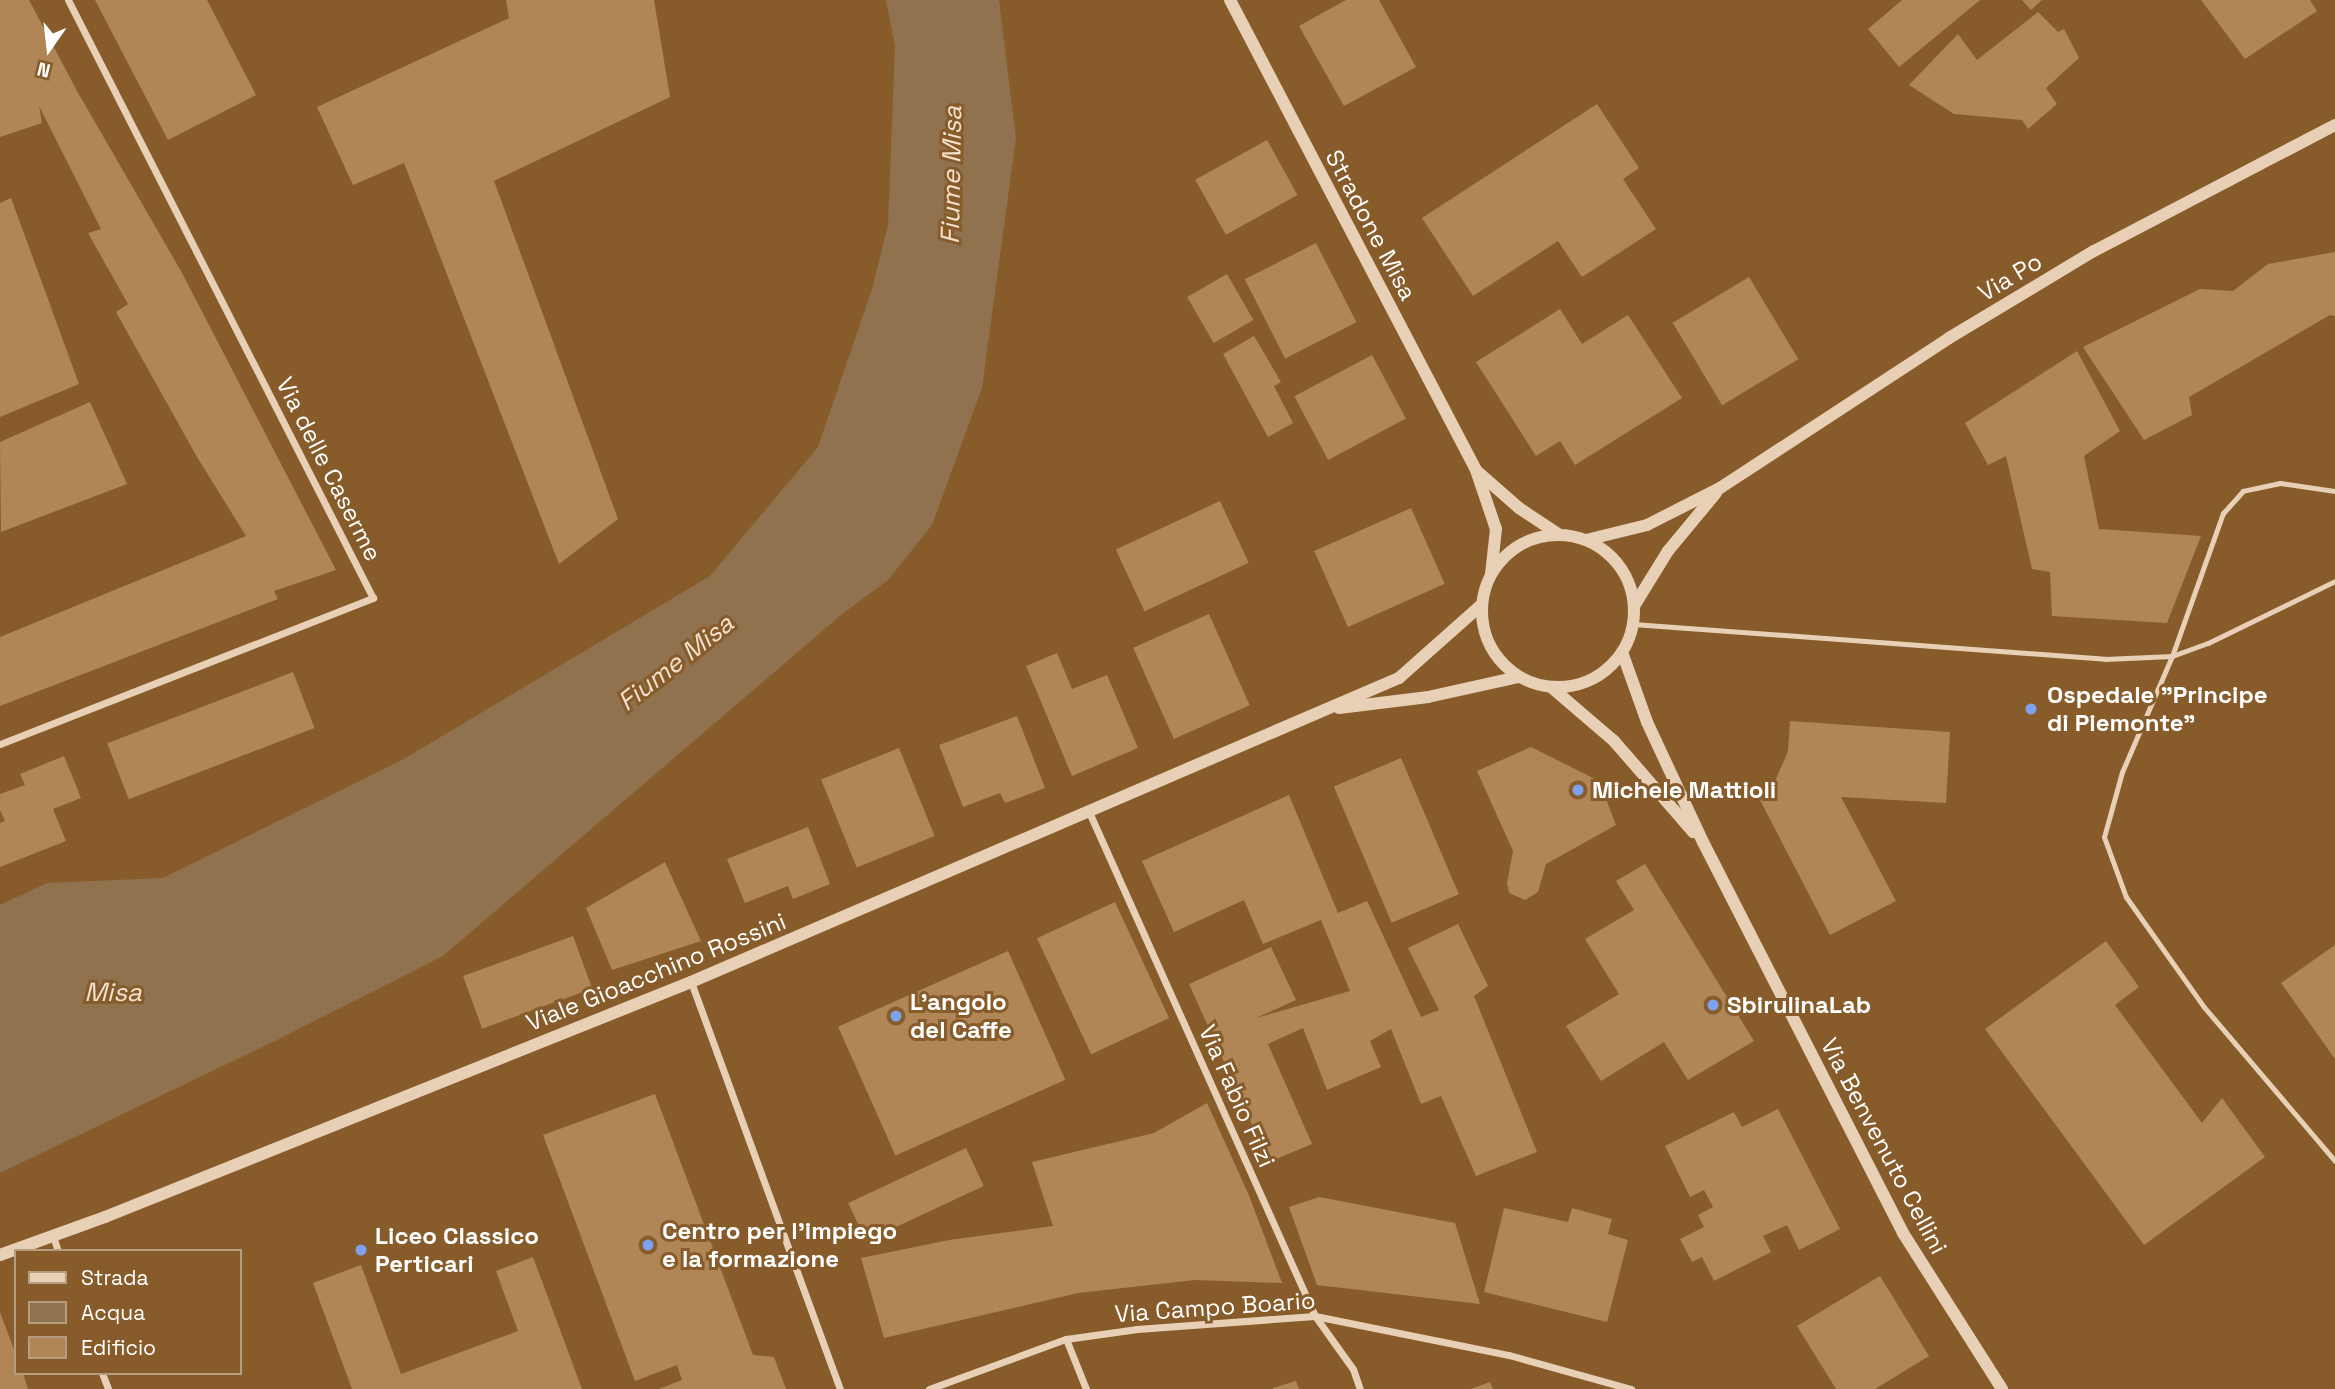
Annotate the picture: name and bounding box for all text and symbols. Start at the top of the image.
north arrow [14,14,84,84]
text: N [35,56,53,84]
water label: Fiume Misa [935,106,969,244]
street label: Stradone Misa [1319,145,1423,305]
street label: Via Po [1973,247,2047,307]
street label: Via delle Caserme [270,372,388,566]
water label: Fiume Misa [612,608,740,718]
place label: Ospedale "Principe di Piemonte" [2047,681,2268,737]
marker: Ospedale "Principe di Piemonte" [2021,699,2041,719]
place label: Michele Mattioli [1592,776,1776,804]
marker: Michele Mattioli [1570,782,1586,798]
street label: Viale Gioacchino Rossini [522,907,790,1037]
water label: Misa [84,977,142,1009]
place label: L'angolo del Caffe [910,988,1012,1044]
place label: SbirulinaLab [1727,991,1871,1019]
marker: SbirulinaLab [1705,997,1721,1013]
marker: L'angolo del Caffe [888,1008,904,1024]
street label: Via Fabio Filzi [1193,1020,1281,1172]
street label: Via Benvenuto Cellini [1815,1033,1953,1259]
place label: Centro per l'impiego e la formazione [662,1217,897,1273]
place label: Liceo Classico Perticari [375,1222,539,1278]
marker: Centro per l'impiego e la formazione [640,1237,656,1253]
marker: Liceo Classico Perticari [353,1242,369,1258]
legend [14,1249,242,1375]
text: Strada [81,1264,148,1291]
street label: Via Campo Boario [1114,1286,1316,1328]
text: Acqua [81,1299,145,1326]
text: Edificio [81,1334,156,1361]

